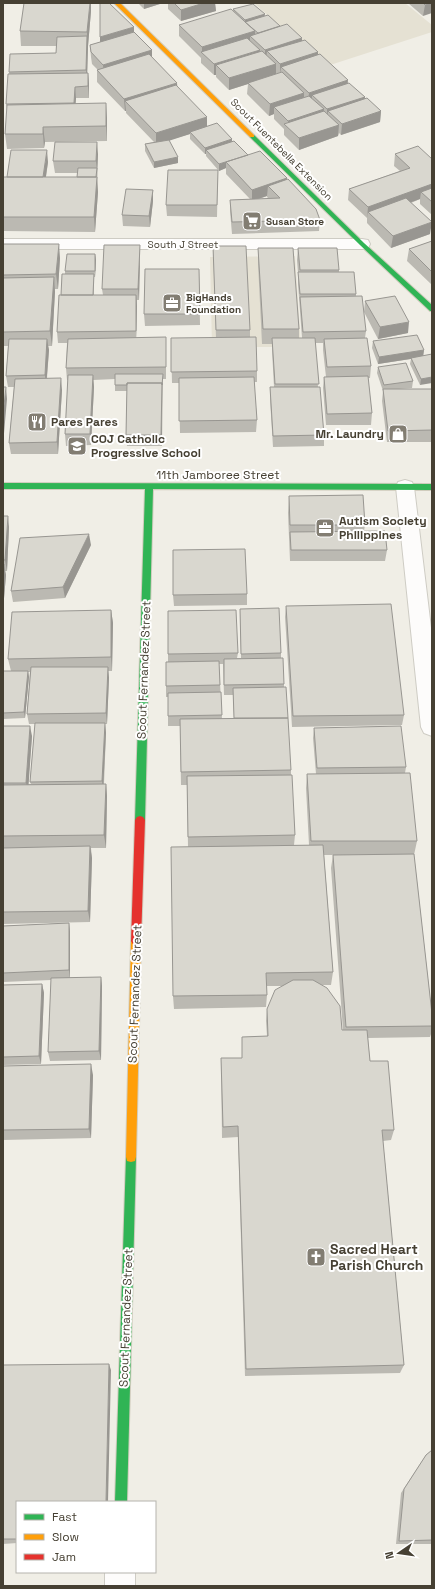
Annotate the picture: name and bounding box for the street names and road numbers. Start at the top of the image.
street label: Scout Fuentebella Extension [228,96,335,203]
street label: South J Street [148,238,219,251]
street label: 11th Jamboree Street [156,467,280,483]
street label: Scout Fernandez Street [134,601,154,739]
street label: Scout Fernandez Street [125,925,145,1063]
street label: Scout Fernandez Street [116,1249,136,1387]

